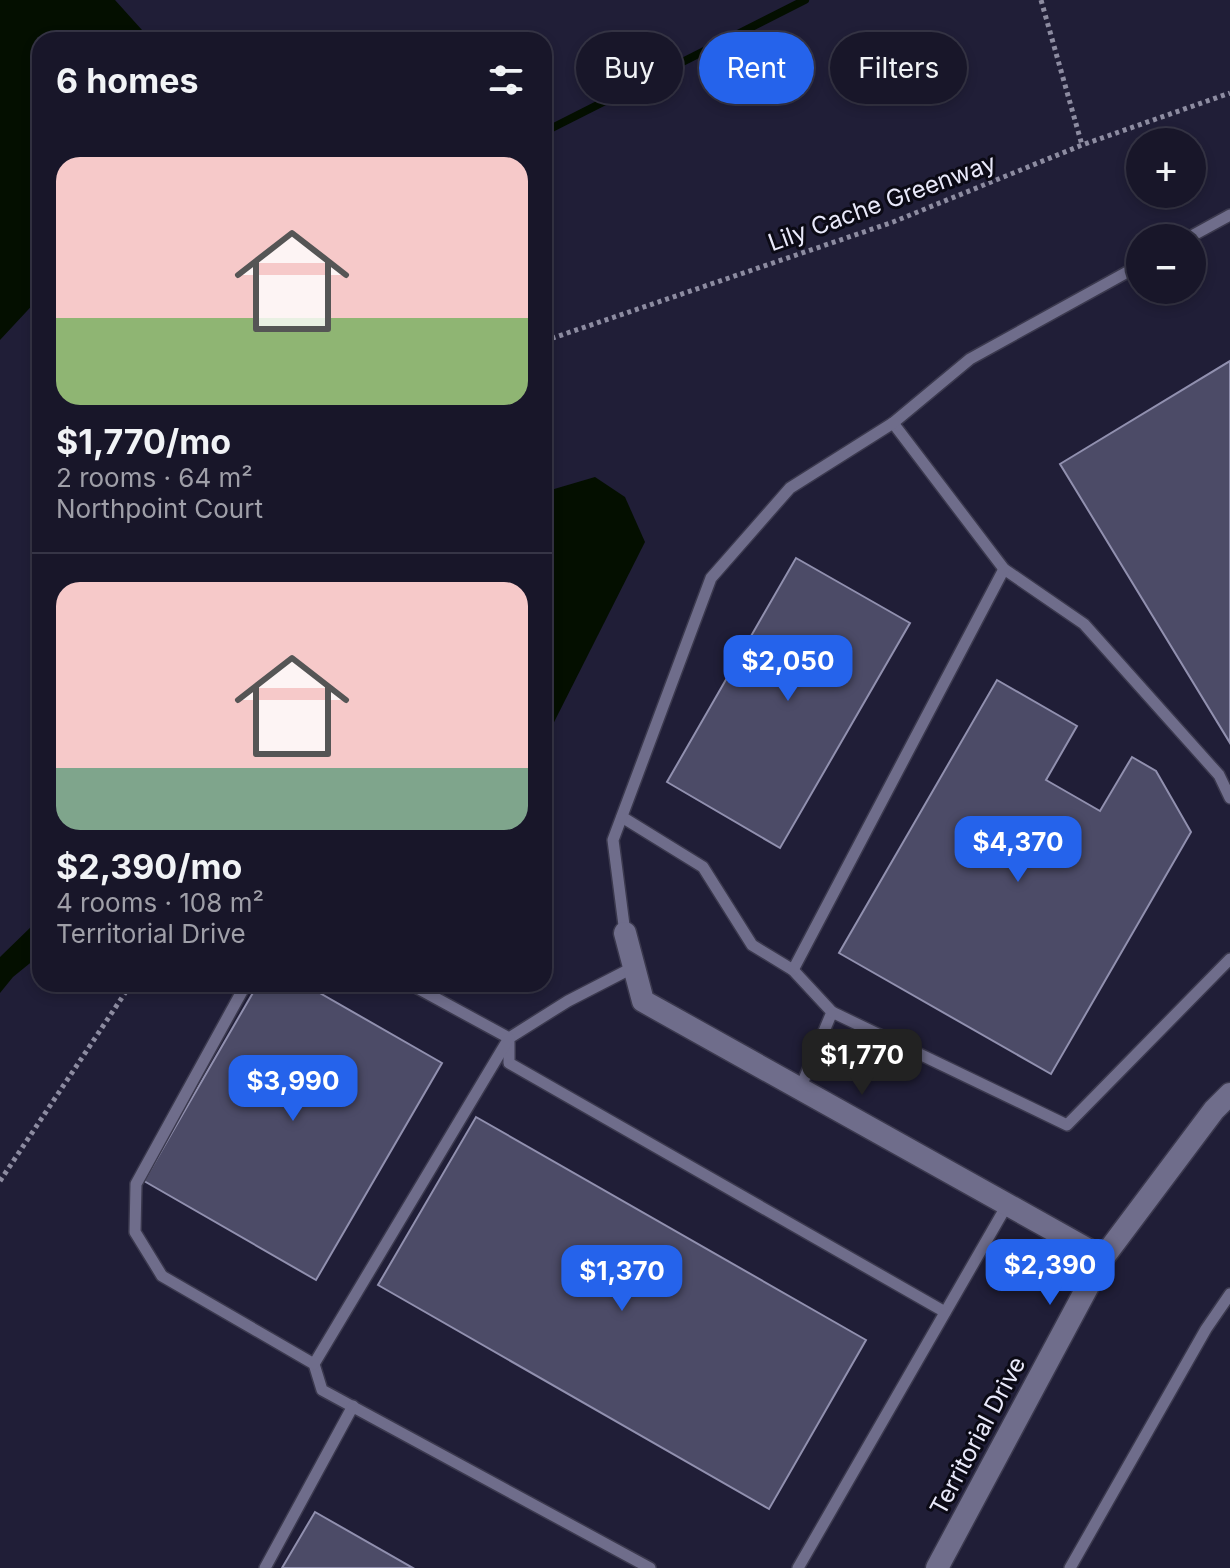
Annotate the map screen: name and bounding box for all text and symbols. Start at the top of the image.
chip: Buy [576,32,683,104]
chip: Rent [699,32,814,104]
chip: Filters [830,32,967,104]
icon: filters [484,58,528,102]
text: 6 homes [56,60,198,101]
map controls [1126,128,1206,304]
button: + [1126,128,1206,208]
street label: Lily Cache Greenway [764,148,1000,257]
icon: home [220,209,364,353]
button: − [1126,224,1206,304]
text: $1,770/mo [56,421,231,462]
text: 2 rooms · 64 m² [56,462,253,493]
text: Northpoint Court [56,493,263,524]
icon: home [220,634,364,778]
pin: $2,050 [723,635,853,703]
text: $2,050 [741,645,835,676]
pin: $4,370 [953,816,1083,884]
text: $4,370 [973,826,1063,857]
text: $2,390/mo [56,846,242,887]
text: 4 rooms · 108 m² [56,887,264,918]
text: Territorial Drive [56,918,246,949]
pin: $1,770 [797,1029,927,1097]
text: $1,770 [820,1039,904,1070]
pin: $3,990 [228,1055,358,1123]
text: $3,990 [247,1065,339,1096]
pin: $2,390 [985,1239,1115,1307]
pin: $1,370 [557,1245,687,1313]
text: $2,390 [1004,1249,1096,1280]
text: $1,370 [579,1255,665,1286]
street label: Territorial Drive [924,1352,1031,1520]

